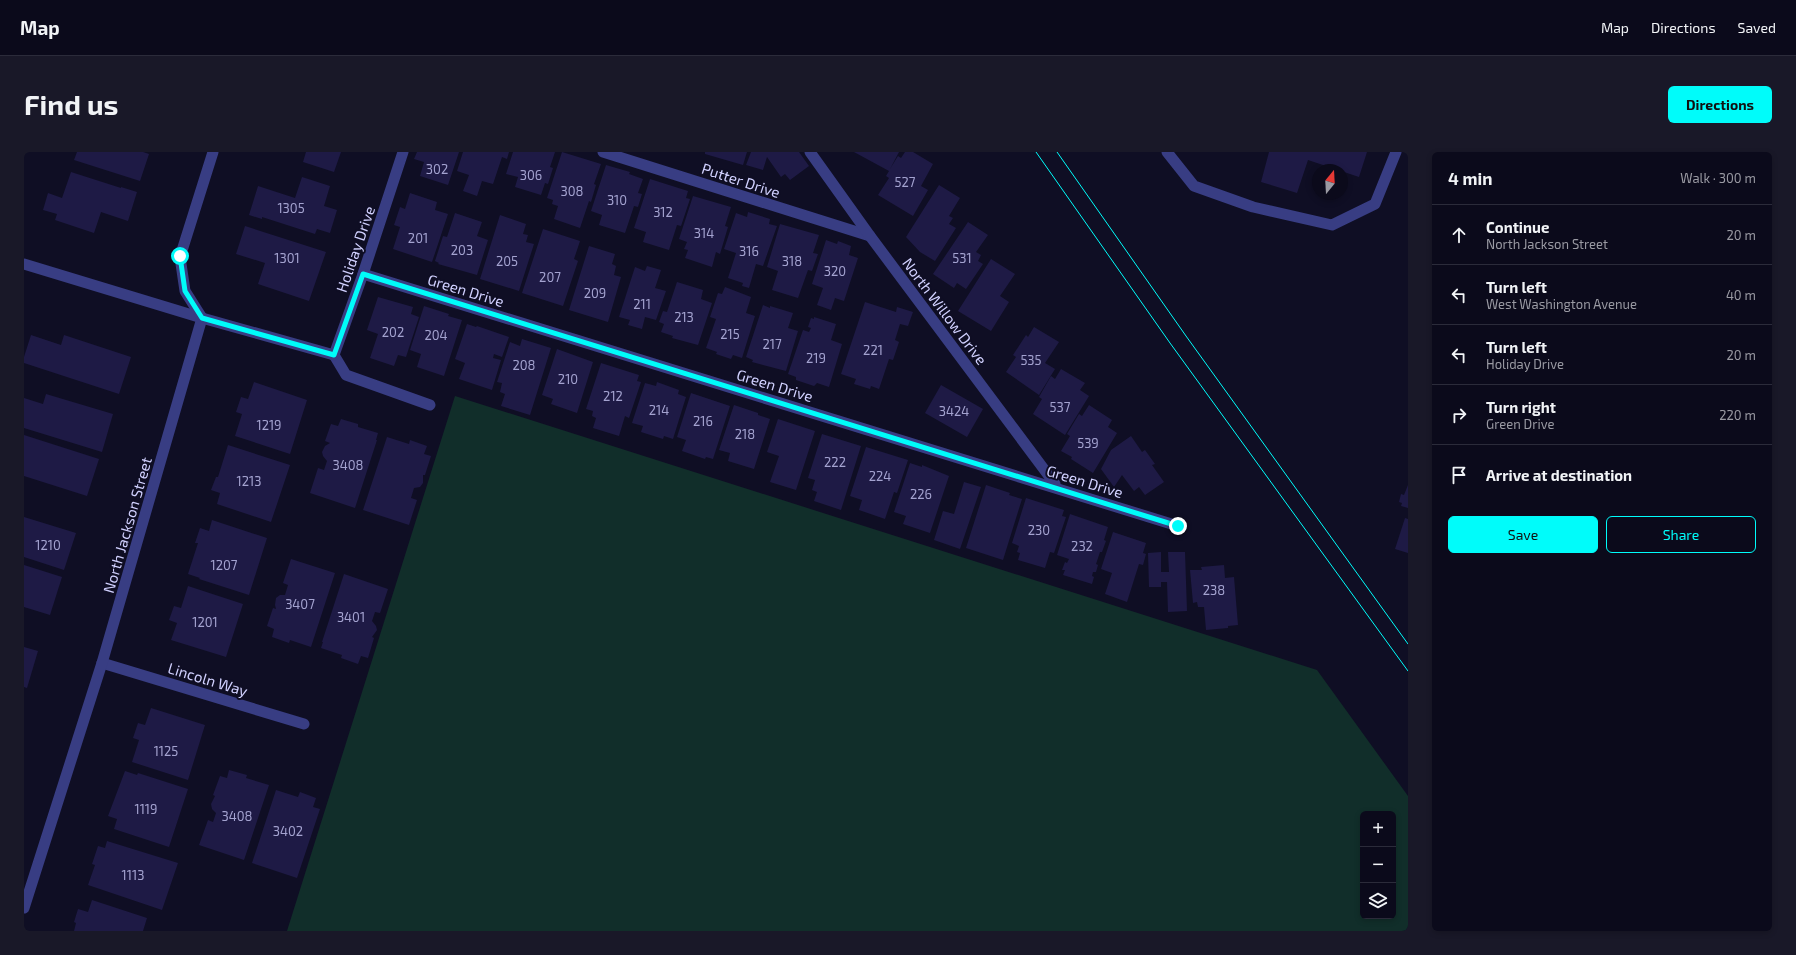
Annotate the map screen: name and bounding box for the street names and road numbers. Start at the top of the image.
street label: Putter Drive [699,159,783,201]
street label: Holiday Drive [332,203,378,295]
street label: North Willow Drive [899,254,991,368]
street label: Green Drive [426,270,506,310]
street label: Green Drive [735,365,815,405]
street label: North Jackson Street [99,455,155,595]
street label: Green Drive [1045,461,1125,501]
street label: Lincoln Way [166,658,250,700]

